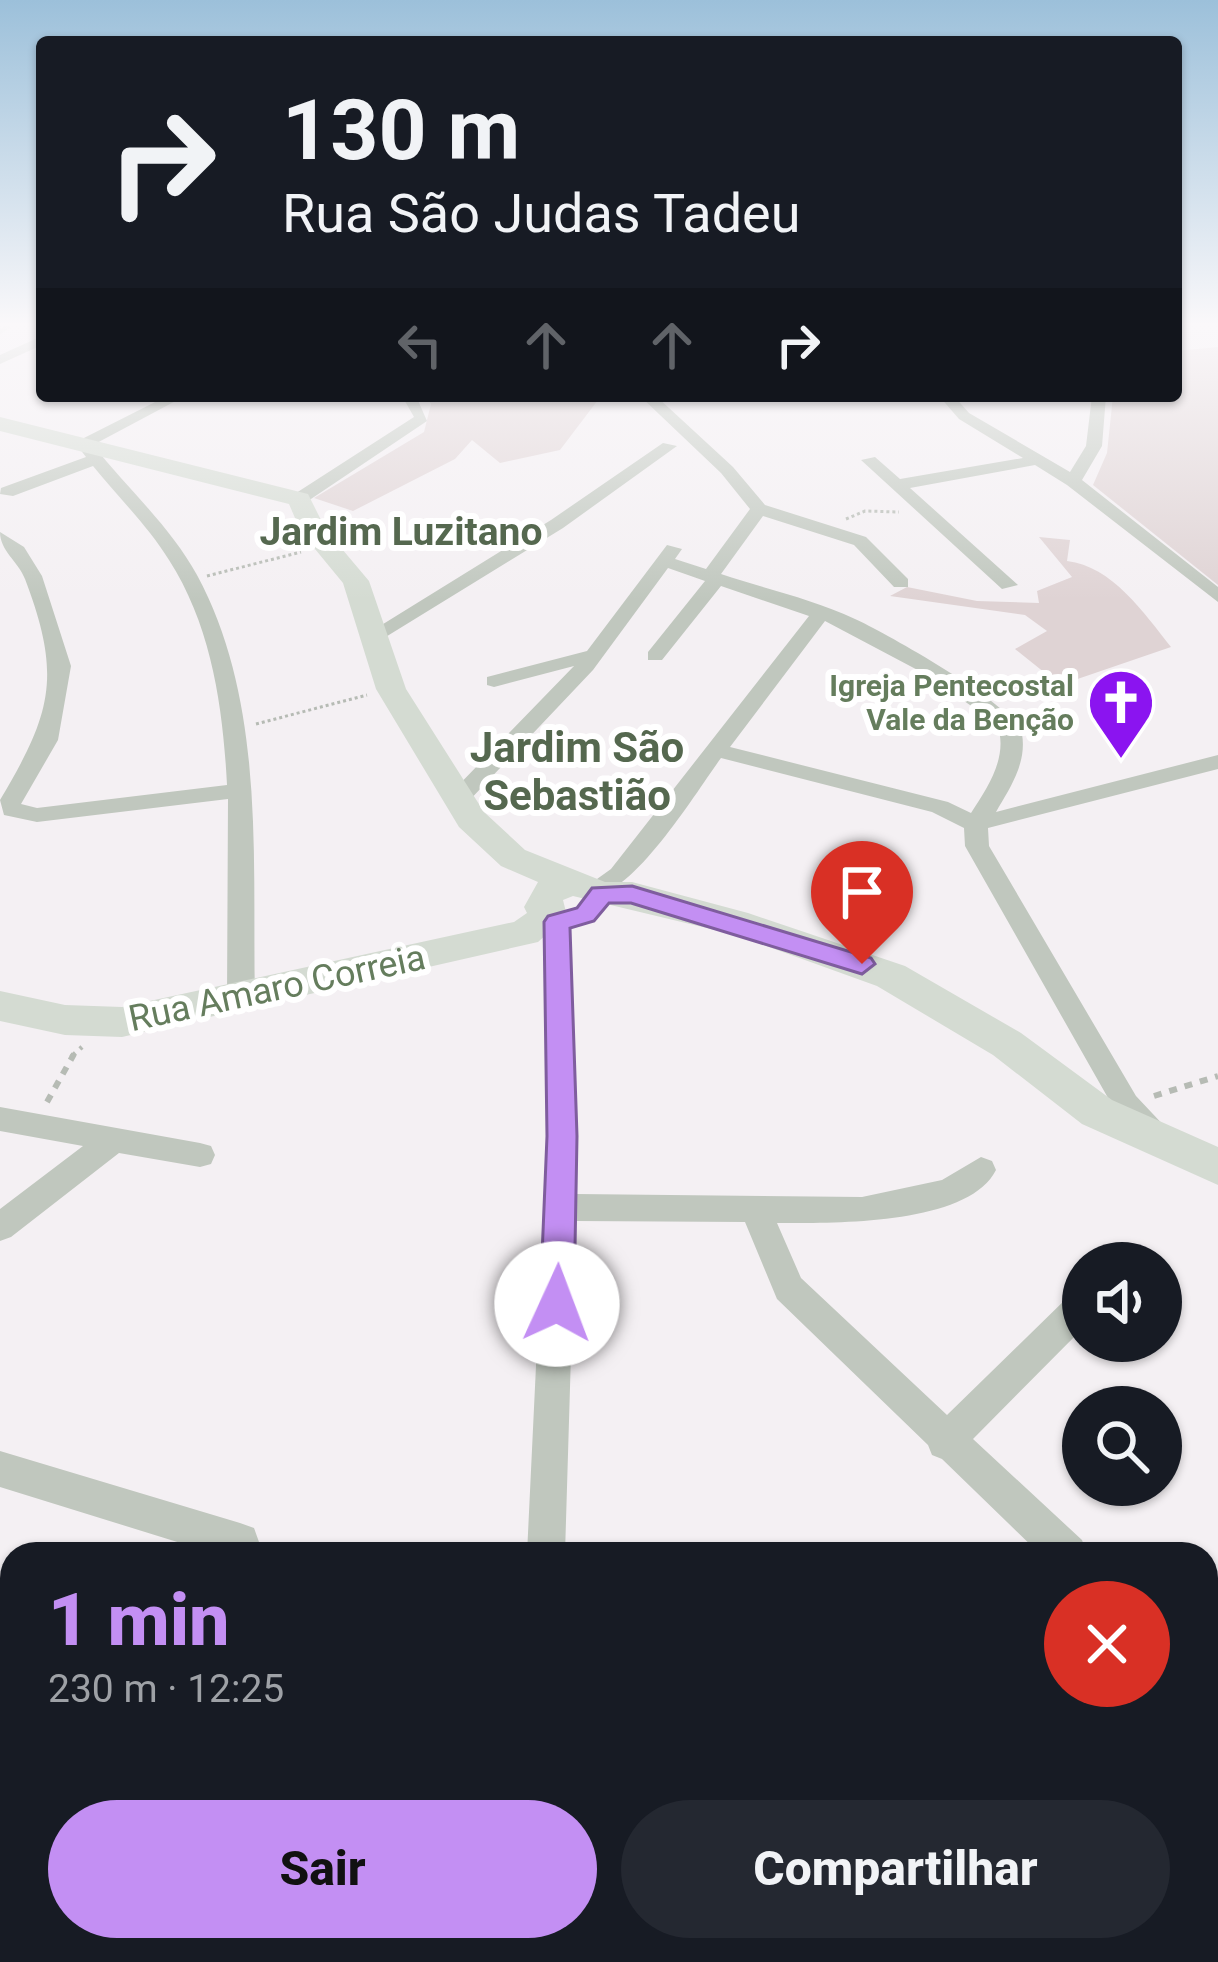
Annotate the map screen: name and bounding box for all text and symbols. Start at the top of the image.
text: 130 m [282,81,520,180]
icon: right [84,84,240,240]
text: Rua São Judas Tadeu [282,182,801,245]
icon: left [387,312,453,378]
icon: ahead [513,312,579,378]
icon: ahead [639,312,705,378]
icon: right [765,312,831,378]
district label: Jardim Luzitano [260,509,542,555]
church icon: Igreja Pentecostal Vale da Benção [1086,667,1156,761]
place label: Igreja Pentecostal Vale da Benção [829,668,1074,737]
district label: Jardim São Sebastião [470,723,684,820]
pin [811,841,913,964]
icon: arrive [829,859,895,925]
street label: Rua Amaro Correia [125,936,429,1040]
position arrow [494,1241,620,1367]
map controls [1062,1242,1182,1506]
button: sound [1062,1242,1182,1362]
button: search [1062,1386,1182,1506]
text: 1 min [48,1578,230,1663]
button: close [1044,1581,1170,1707]
text: 230 m · 12:25 [48,1666,284,1712]
button: Sair [48,1800,597,1938]
button: Compartilhar [621,1800,1170,1938]

